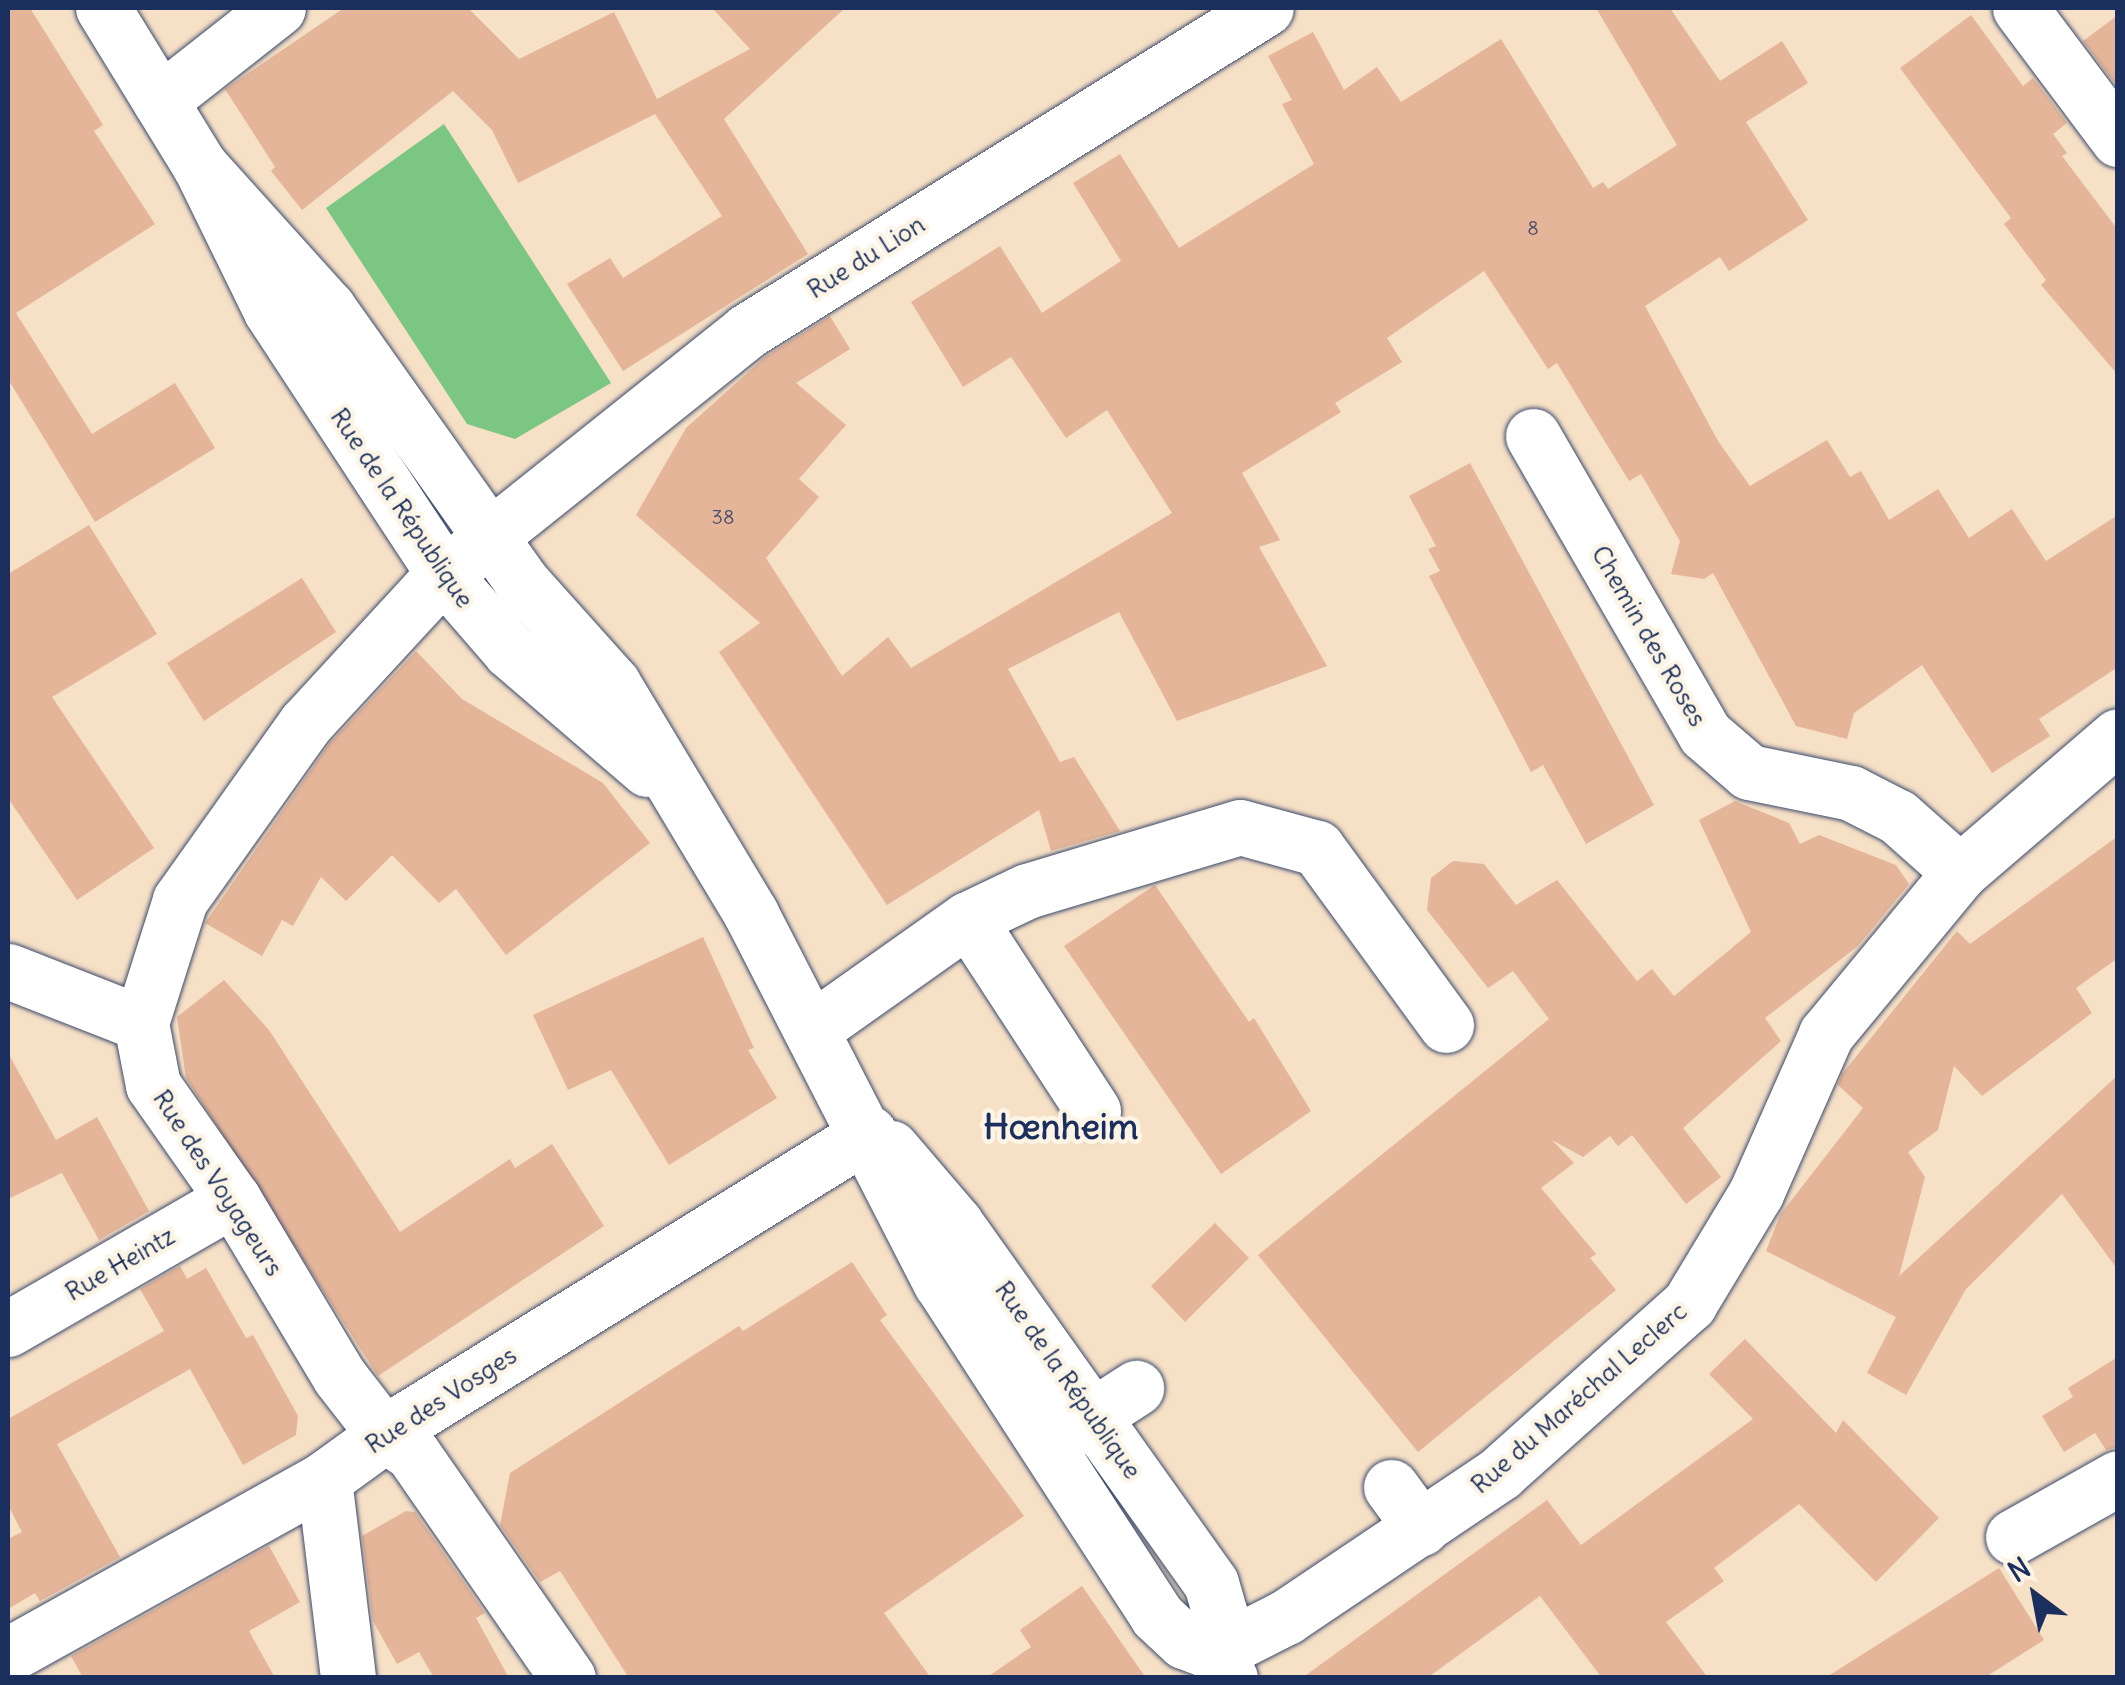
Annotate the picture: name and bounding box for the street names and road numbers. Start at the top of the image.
street label: Rue du Lion [802,209,930,305]
street label: Rue de la République [324,403,480,613]
street label: Chemin des Roses [1585,540,1713,732]
street label: Rue des Voyageurs [147,1084,289,1282]
street label: Rue Heintz [60,1221,180,1307]
street label: Rue de la République [989,1276,1147,1484]
street label: Rue du Maréchal Leclerc [1465,1296,1693,1500]
street label: Rue des Vosges [360,1340,522,1460]

